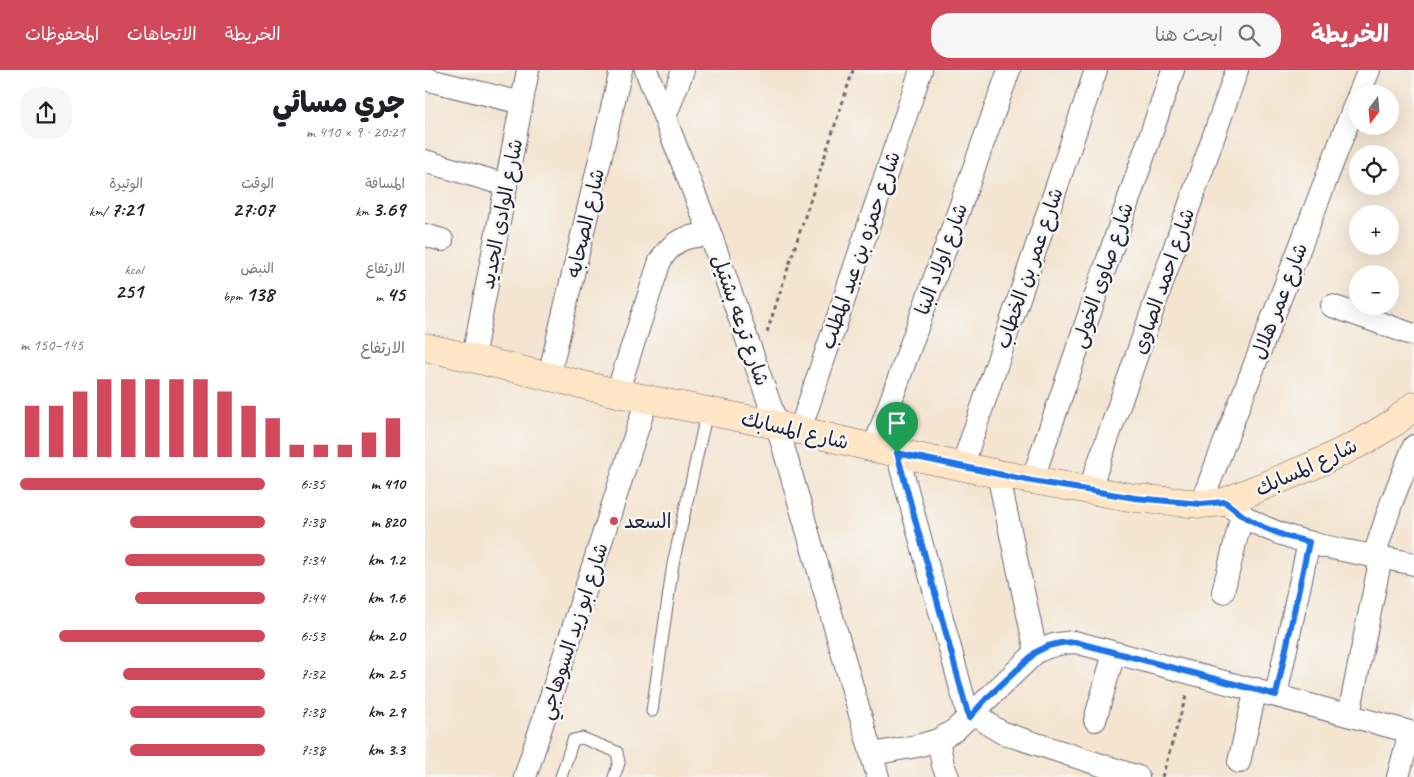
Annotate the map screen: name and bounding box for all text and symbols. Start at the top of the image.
search box [931,13,1281,58]
text: الخريطة [1311,19,1389,49]
icon: search [1235,21,1263,49]
text: المحفوظات [25,23,99,45]
text: الاتجاهات [127,23,197,45]
text: الخريطة [225,23,281,45]
text: ابحث هنا [1155,23,1223,47]
text: جري مسائي [273,85,405,120]
north arrow [1349,85,1399,135]
map controls [1349,85,1399,315]
button: share [20,87,72,139]
text: 20:21 · 9 × 410 m [306,122,405,142]
street label: شارع الوادى الجديد [475,137,529,292]
button: locate [1349,145,1399,195]
street label: شارع حمزه بن عبد المطلب [815,148,907,353]
street label: شارع الصحابه [561,166,611,280]
text: الوتيرة [109,175,143,192]
text: الوقت [241,175,274,192]
text: المسافة [365,175,405,192]
street label: شارع عمر بن الخطاب [990,184,1070,352]
text: 7:21 [111,196,143,222]
text: 27:07 [232,196,274,222]
text: 3.69 [372,196,405,222]
street label: شارع صاوى الخولى [1066,199,1140,352]
street label: شارع اولاد البنا [910,200,974,319]
text: /km [89,203,111,220]
text: km [355,203,372,220]
street label: شارع احمد الصاوى [1127,205,1201,358]
button: + [1349,205,1399,255]
street label: شارع عمر هلال [1246,239,1314,363]
street label: شارع ترعه بشتيل [705,251,775,389]
text: النبض [241,260,274,277]
text: الارتفاع [366,260,405,277]
text: kcal [124,261,143,278]
button: − [1349,265,1399,315]
text: 251 [115,278,143,304]
text: 138 [246,281,274,307]
text: 45 [386,281,405,307]
text: bpm [223,288,246,305]
text: m [375,288,386,305]
text: 145–150 m [20,335,83,355]
text: الارتفاع [360,338,405,358]
pin [876,402,918,453]
street label: شارع المسابك [738,406,851,456]
icon: arrive [883,409,911,437]
street label: شارع المسابك [1251,433,1362,503]
text: 6:35 [300,474,325,494]
text: 410 m [370,474,405,494]
place label: السعد [624,509,672,534]
text: 7:38 [300,512,325,532]
text: 820 m [370,512,405,532]
marker: السعد [608,515,620,527]
street label: شارع ابو زيد السوهاجي [533,540,619,724]
text: 7:34 [300,550,325,570]
text: 1.2 km [368,550,405,570]
text: 7:44 [300,588,325,608]
text: 1.6 km [367,588,405,608]
text: 6:53 [300,626,325,646]
text: 2.0 km [368,626,405,646]
text: 7:32 [300,664,325,684]
text: 2.5 km [368,664,405,684]
text: 7:38 [300,702,325,722]
text: 2.9 km [368,702,405,722]
text: 7:38 [300,740,325,760]
text: 3.3 km [368,740,405,760]

